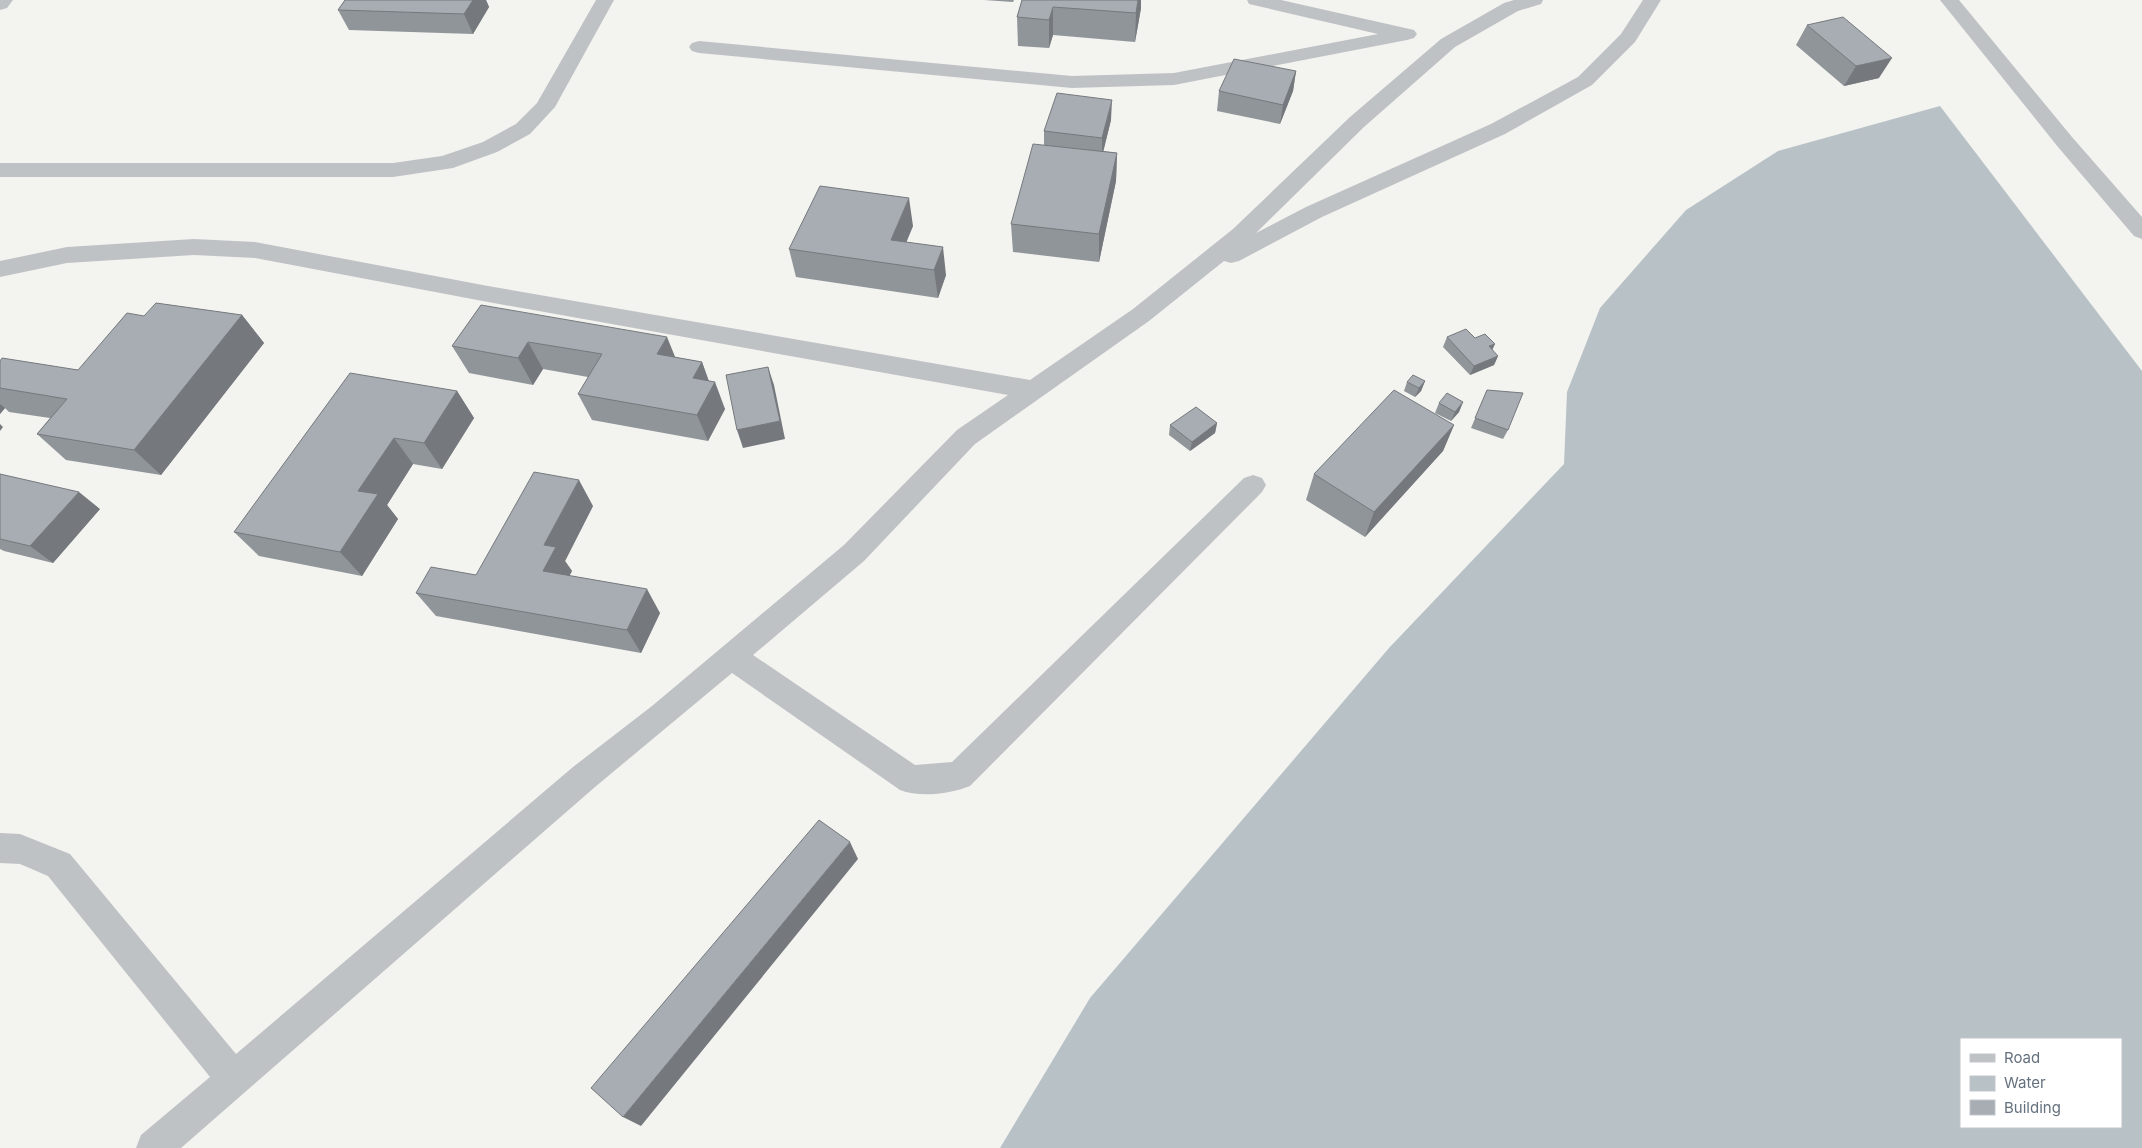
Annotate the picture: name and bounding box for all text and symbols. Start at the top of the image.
legend [1960,1038,2122,1128]
text: Road [2004,1048,2040,1067]
text: Water [2004,1073,2046,1092]
text: Building [2004,1098,2061,1117]

